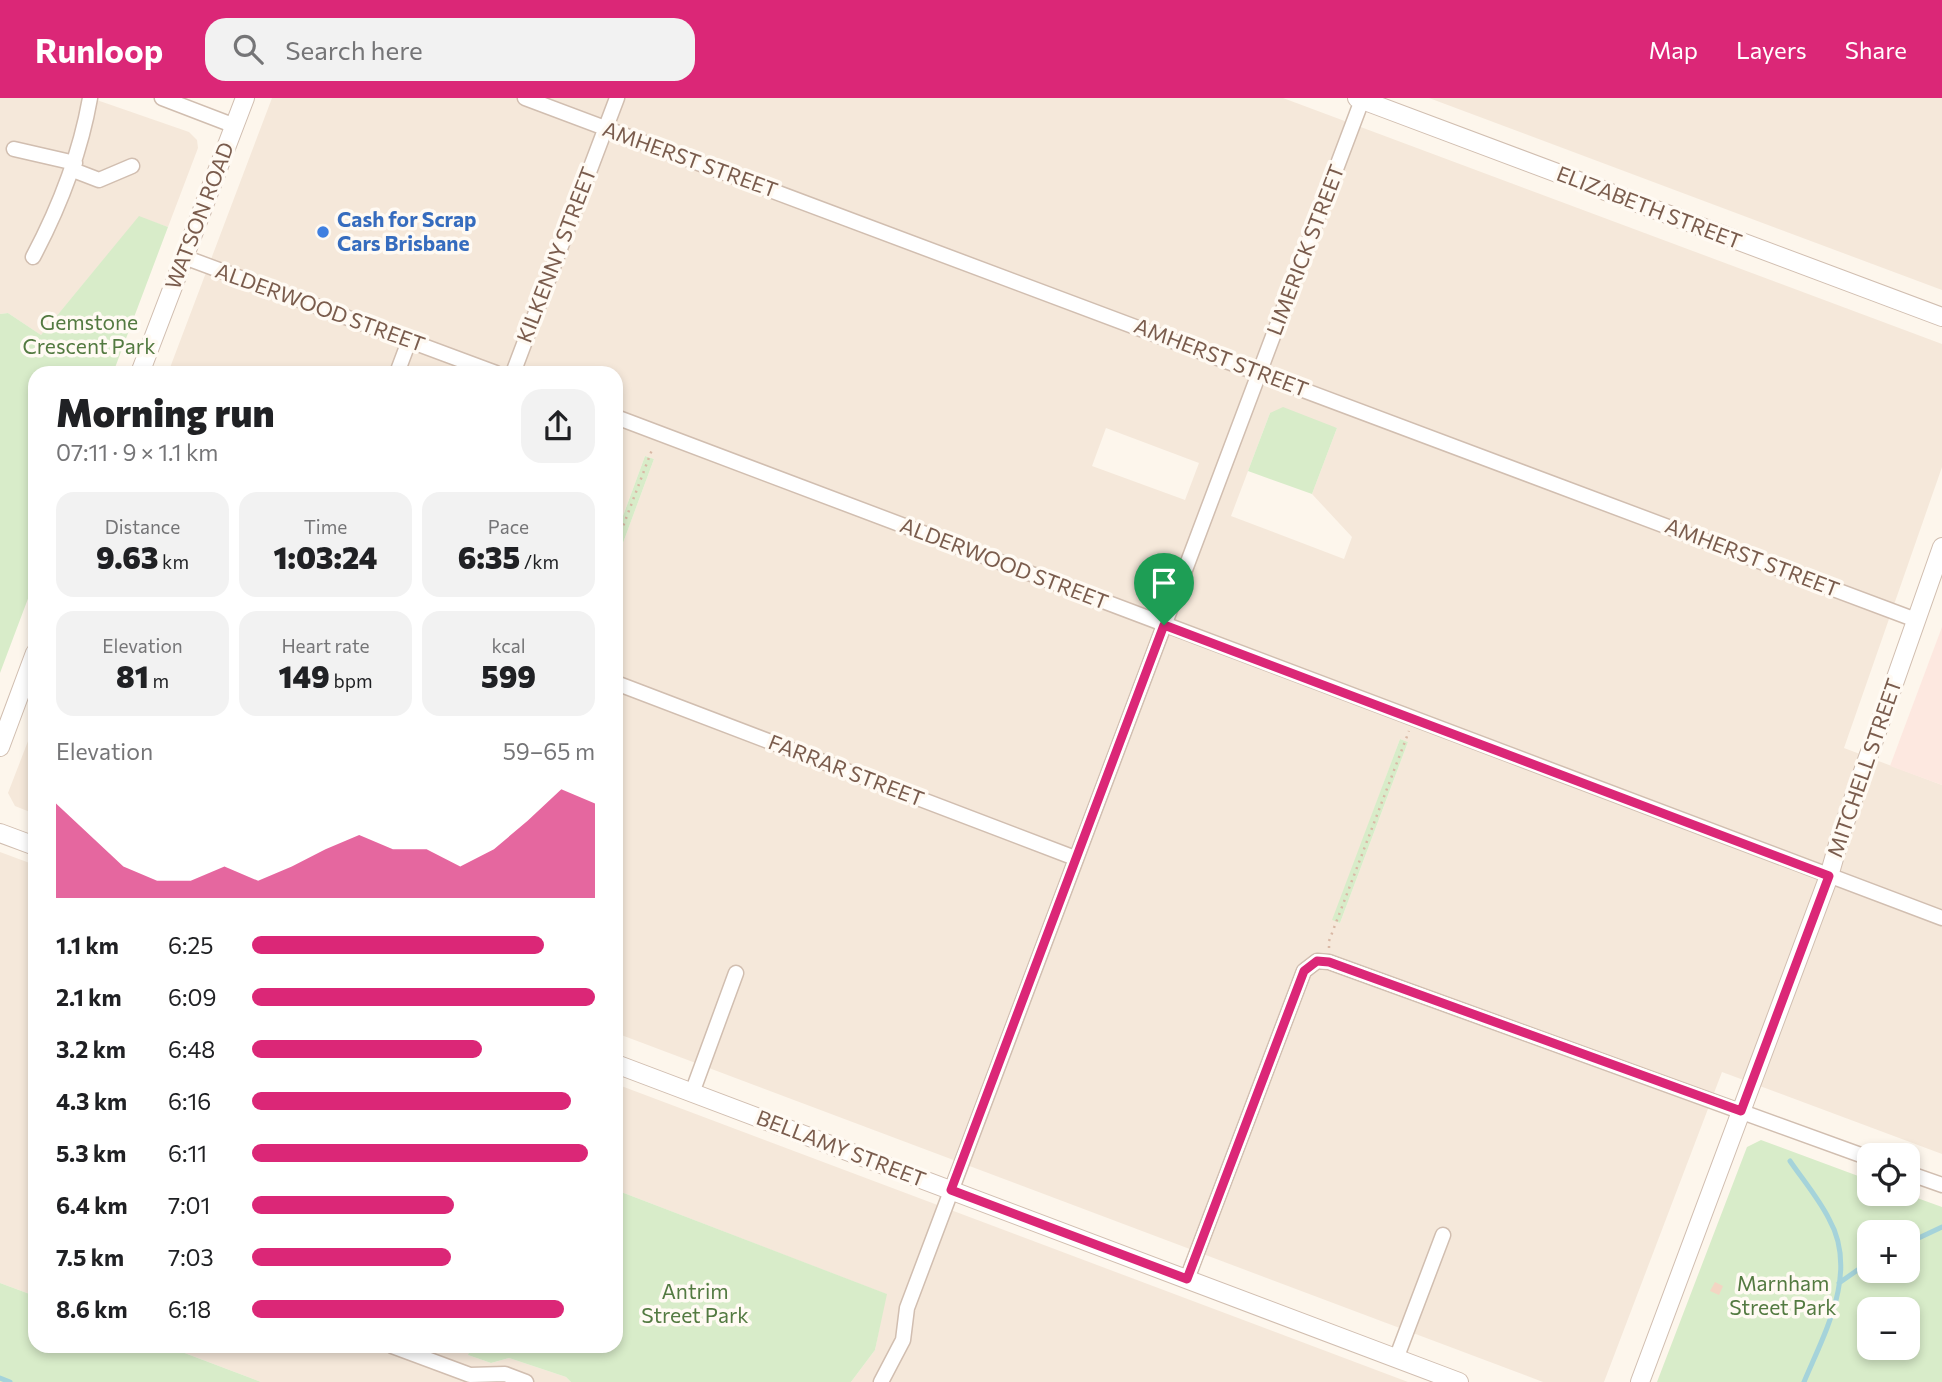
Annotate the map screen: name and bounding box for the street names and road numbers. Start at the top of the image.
street label: AMHERST STREET [600,115,781,202]
street label: WATSON ROAD [159,138,238,293]
street label: ELIZABETH STREET [1553,160,1746,253]
street label: LIMERICK STREET [1261,161,1349,338]
street label: KILKENNY STREET [511,163,601,346]
street label: ALDERWOOD STREET [212,257,429,356]
street label: AMHERST STREET [1131,312,1312,401]
street label: ALDERWOOD STREET [897,511,1112,614]
street label: AMHERST STREET [1662,512,1843,601]
street label: MITCHELL STREET [1821,675,1906,860]
street label: FARRAR STREET [765,728,928,811]
street label: BELLAMY STREET [753,1104,930,1191]

